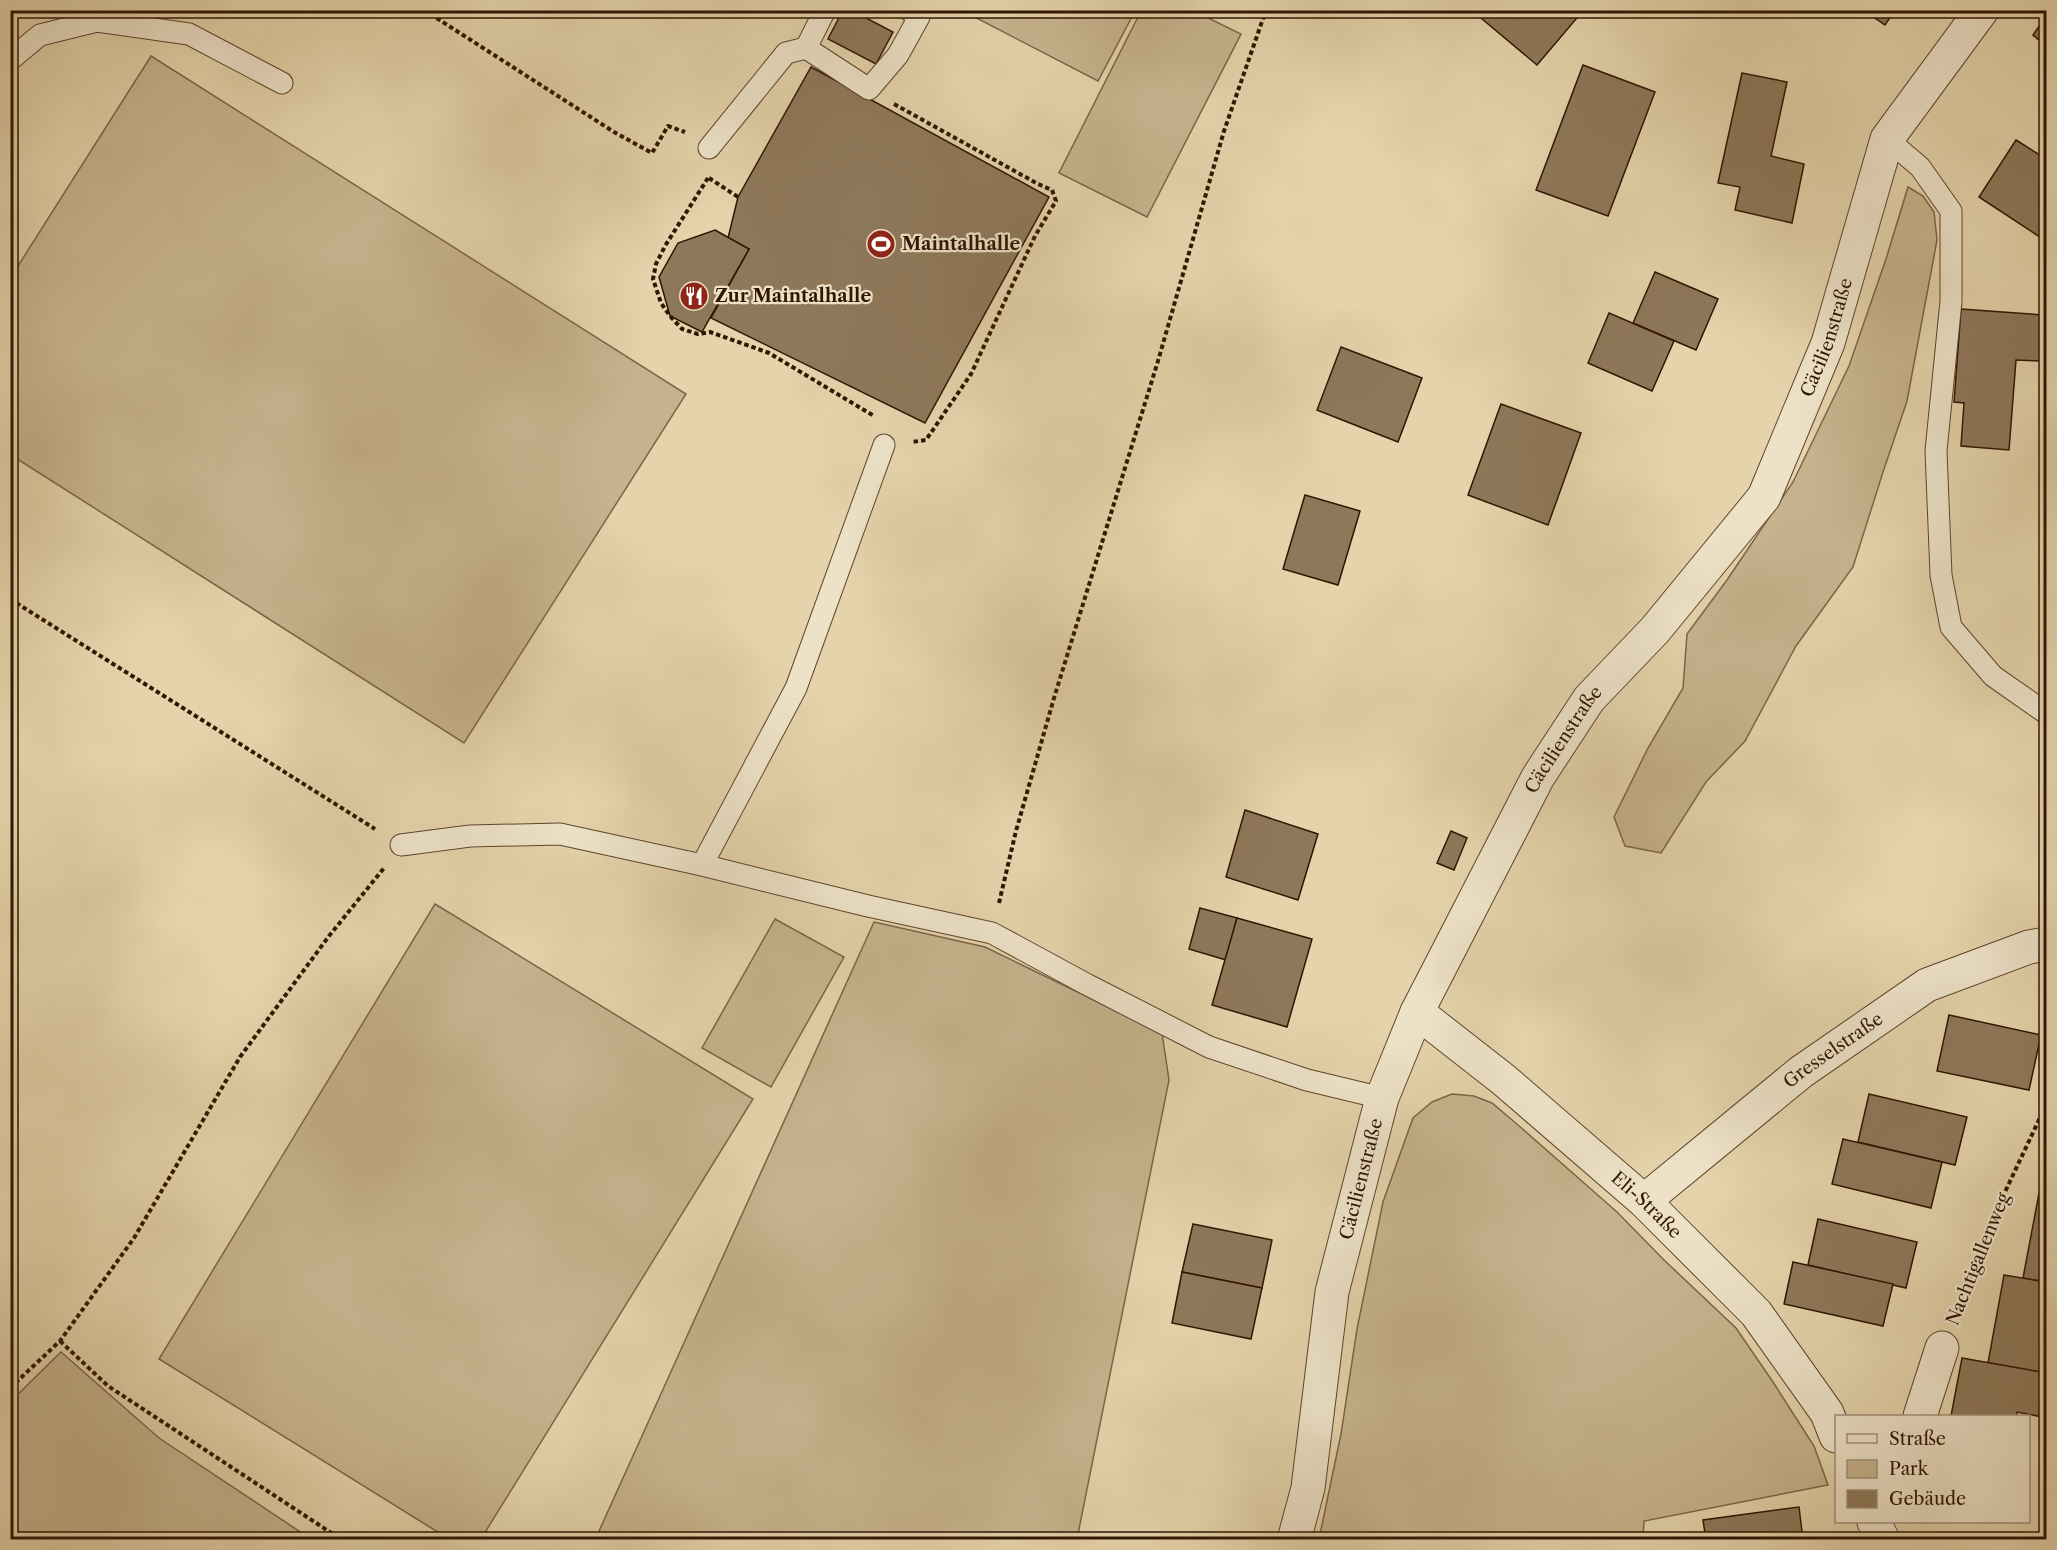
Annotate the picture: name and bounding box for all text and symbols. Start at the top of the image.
sports icon: Maintalhalle [865,228,897,260]
place label: Maintalhalle [902,233,1021,255]
street label: Cäcilienstraße [1796,276,1857,400]
restaurant icon: Zur Maintalhalle [678,280,710,312]
place label: Zur Maintalhalle [715,285,871,307]
street label: Cäcilienstraße [1520,681,1607,797]
street label: Gresselstraße [1779,1008,1887,1093]
street label: Cäcilienstraße [1335,1116,1387,1242]
street label: Eli-Straße [1607,1167,1686,1243]
street label: Nachtigallenweg [1941,1189,2015,1328]
legend [1835,1415,2030,1523]
text: Straße [1889,1428,1946,1450]
text: Park [1889,1458,1930,1480]
text: Gebäude [1889,1488,1966,1510]

